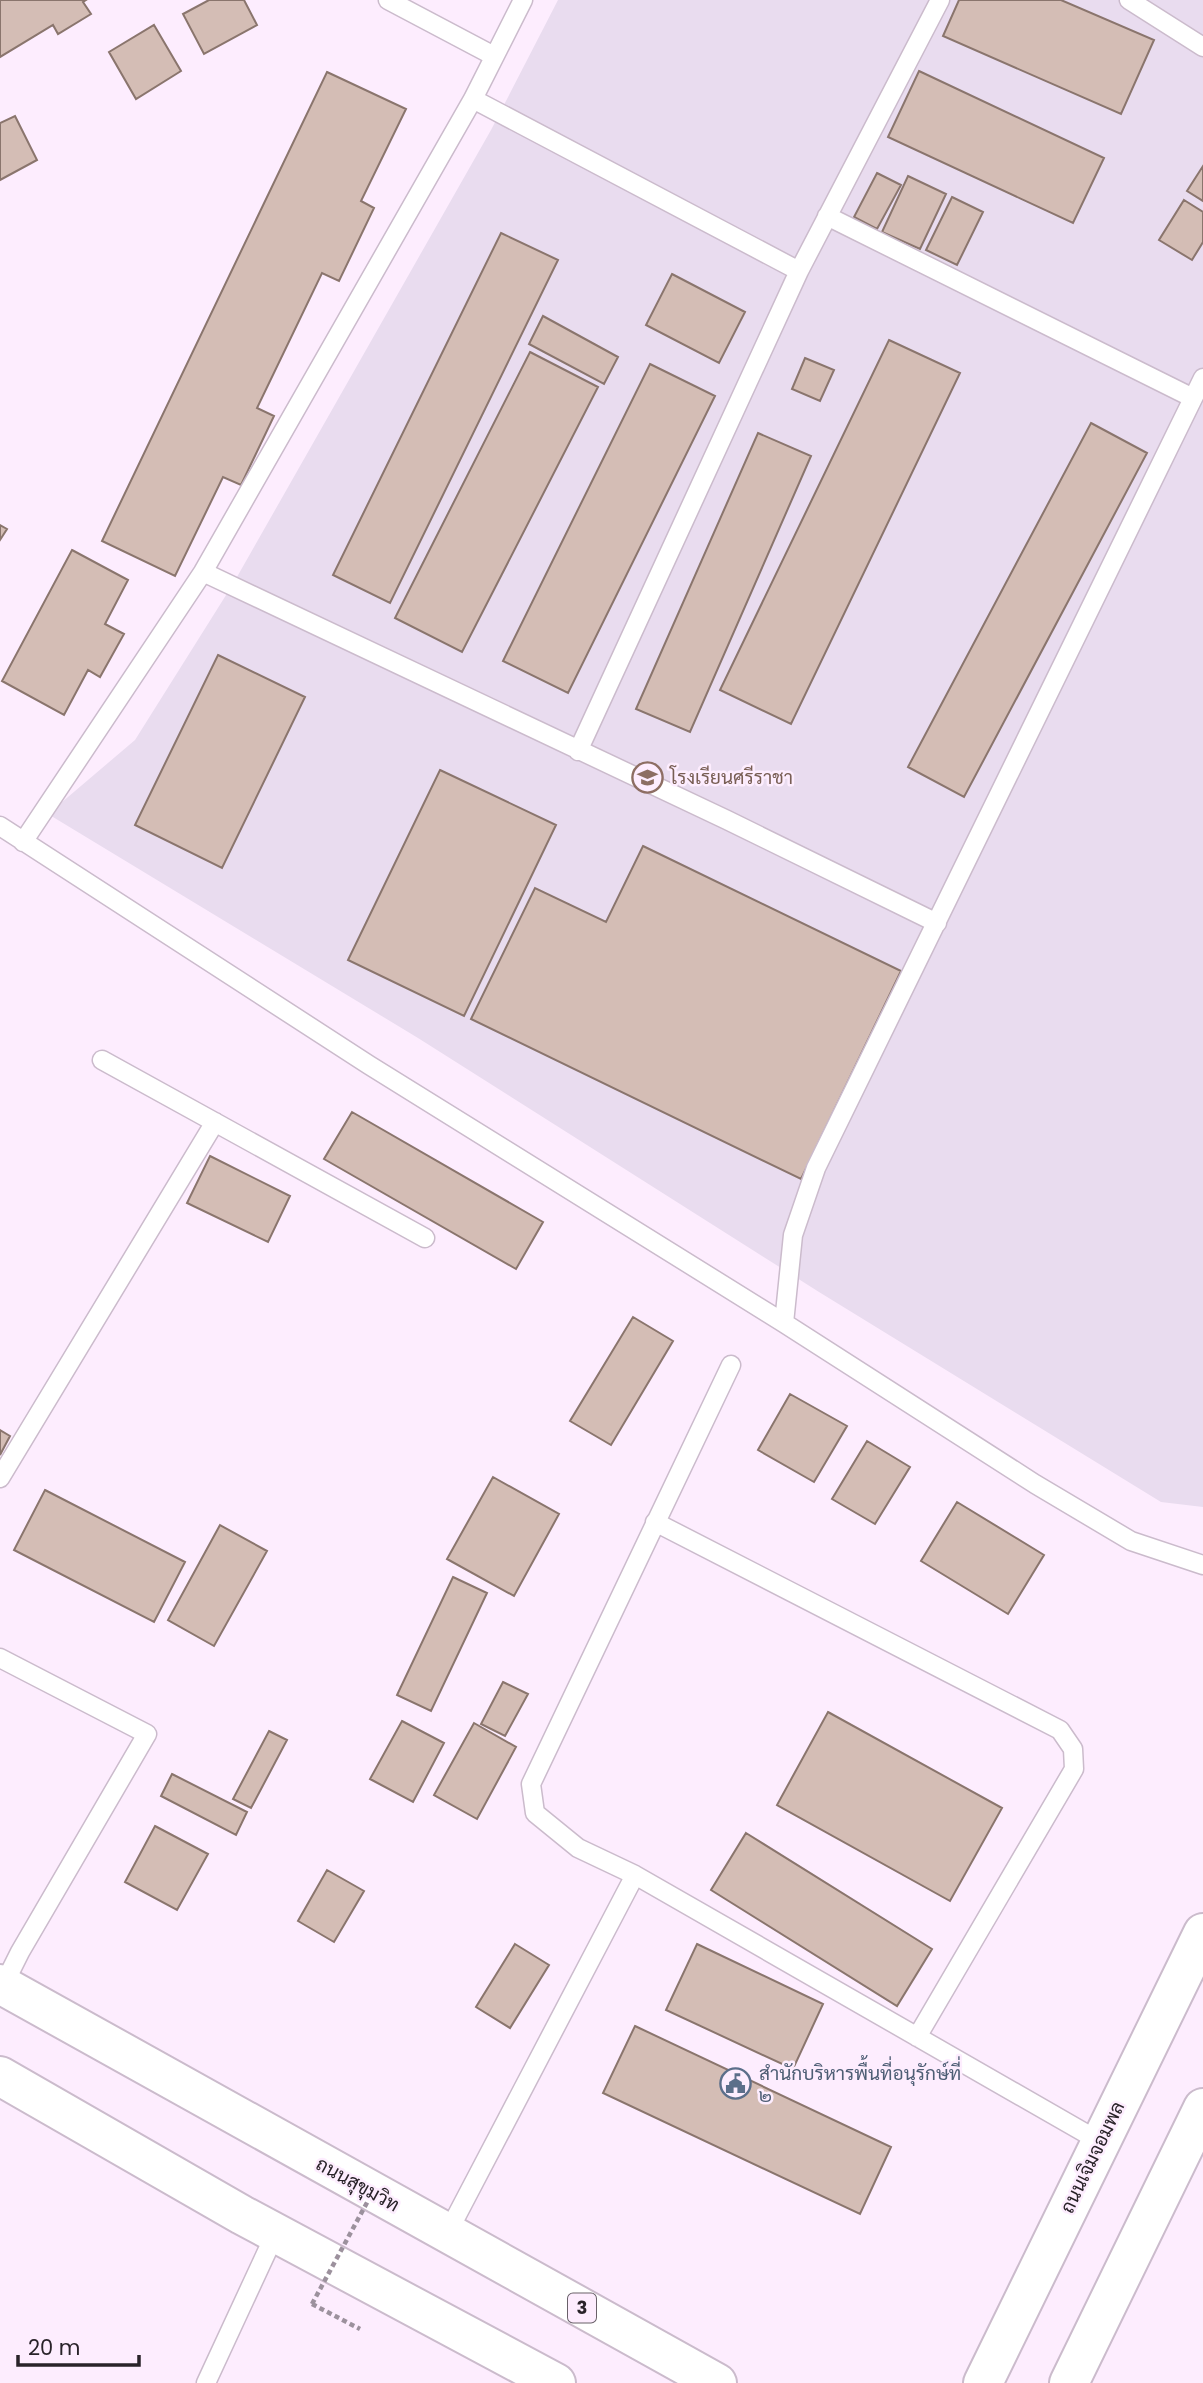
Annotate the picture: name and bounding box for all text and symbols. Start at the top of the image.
school or university icon: โรงเรียนศรีราชา [630,760,664,794]
place label: โรงเรียนศรีราชา [669,764,793,791]
place label: สำนักบริหารพื้นที่อนุรักษ์ที่ ๒ [759,2055,961,2109]
public building icon: สำนักบริหารพื้นที่อนุรักษ์ที่ ๒ [719,2067,753,2101]
street label: ถนนเจิมจอมพล [1054,2097,1131,2218]
street label: ถนนสุขุมวิท [311,2150,404,2218]
road number: 3 [568,2294,596,2322]
scale bar [18,2324,138,2368]
text: 20 m [28,2333,81,2362]

